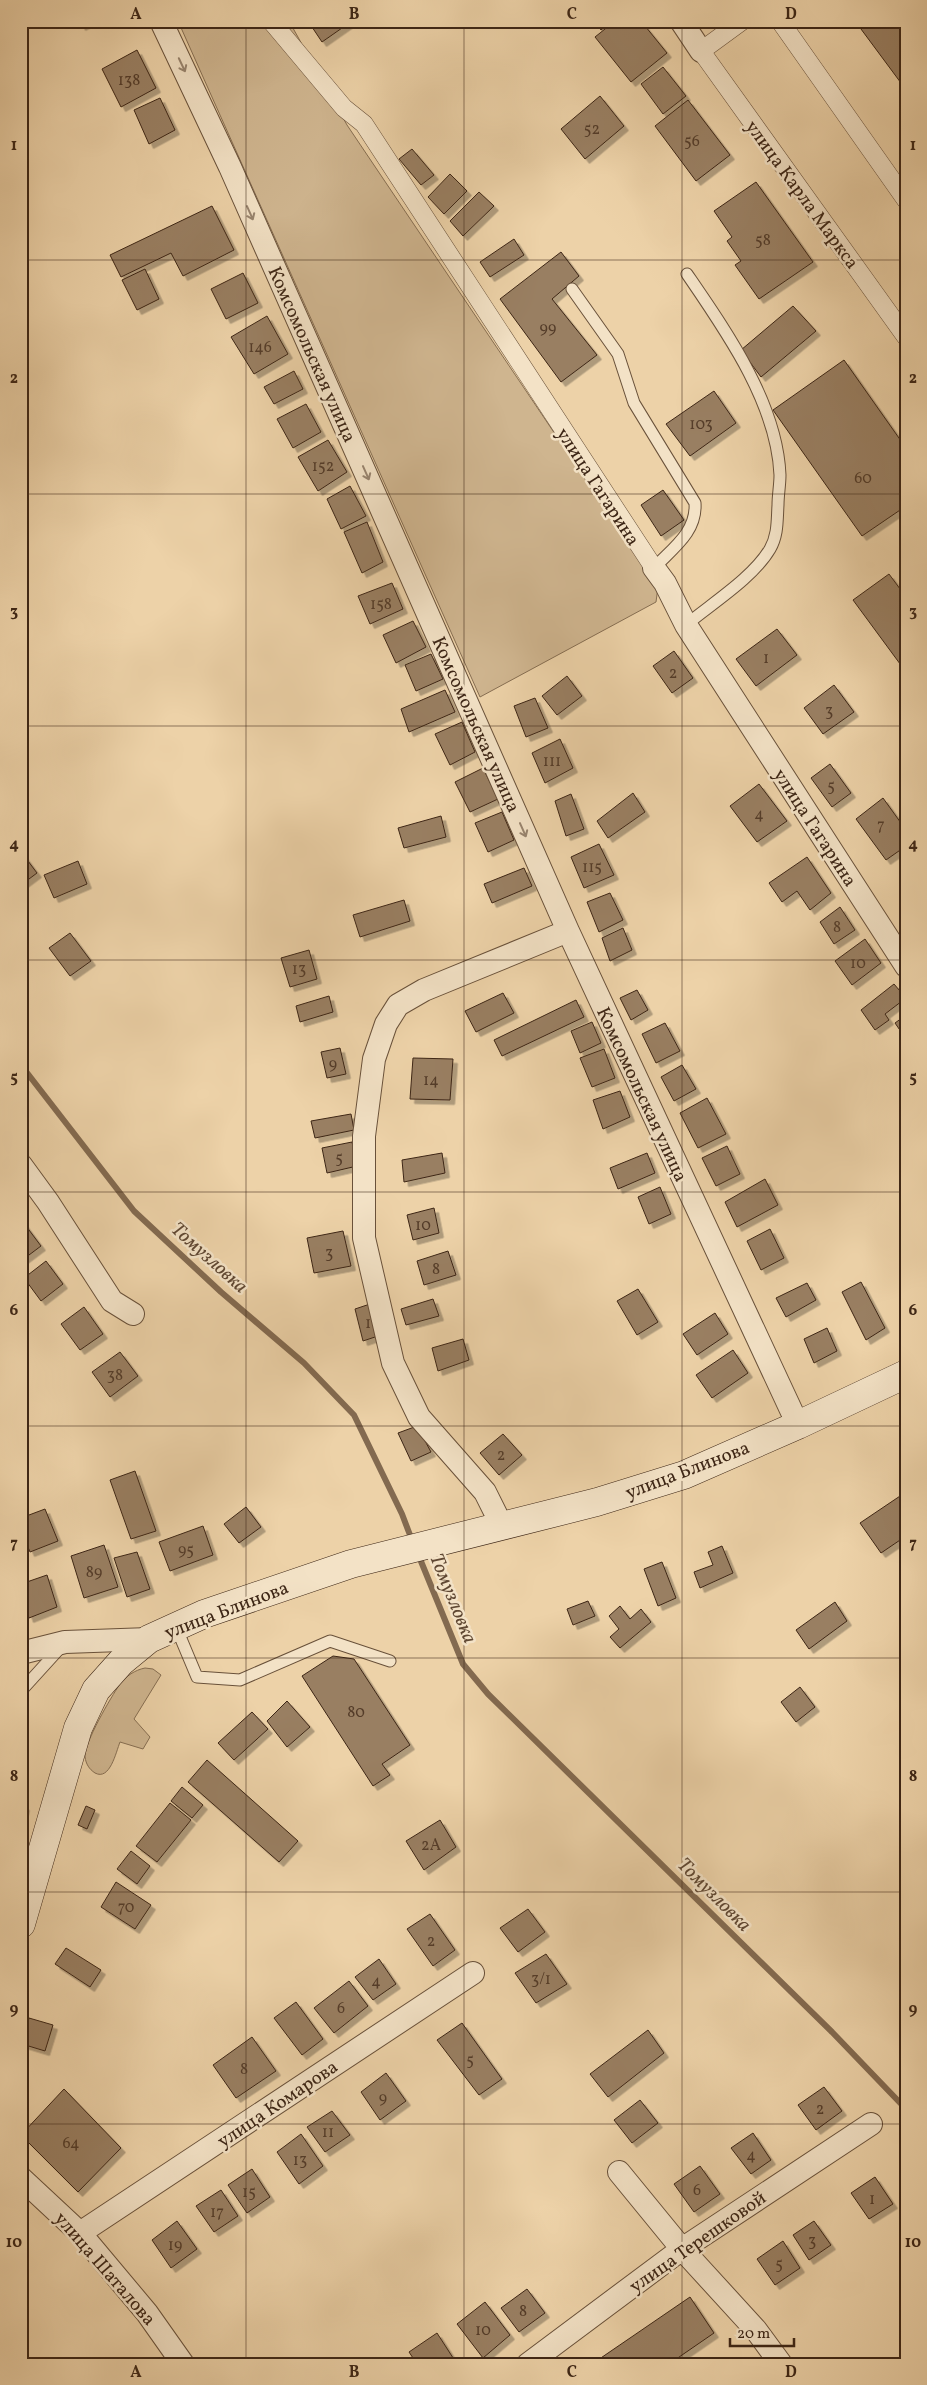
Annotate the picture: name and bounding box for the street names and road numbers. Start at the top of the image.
street label: улица Карла Маркса [738,115,864,275]
street label: Комсомольская улица [261,263,362,447]
street label: улица Гагарина [549,423,645,551]
street label: Комсомольская улица [425,633,526,817]
street label: улица Гагарина [766,764,862,892]
street label: Комсомольская улица [589,1003,693,1186]
street label: улица Блинова [622,1435,754,1506]
street label: улица Блинова [161,1575,293,1646]
street label: улица Комарова [213,2055,344,2155]
street label: улица Терешковой [624,2186,772,2300]
street label: улица Шаталова [48,2207,161,2332]

